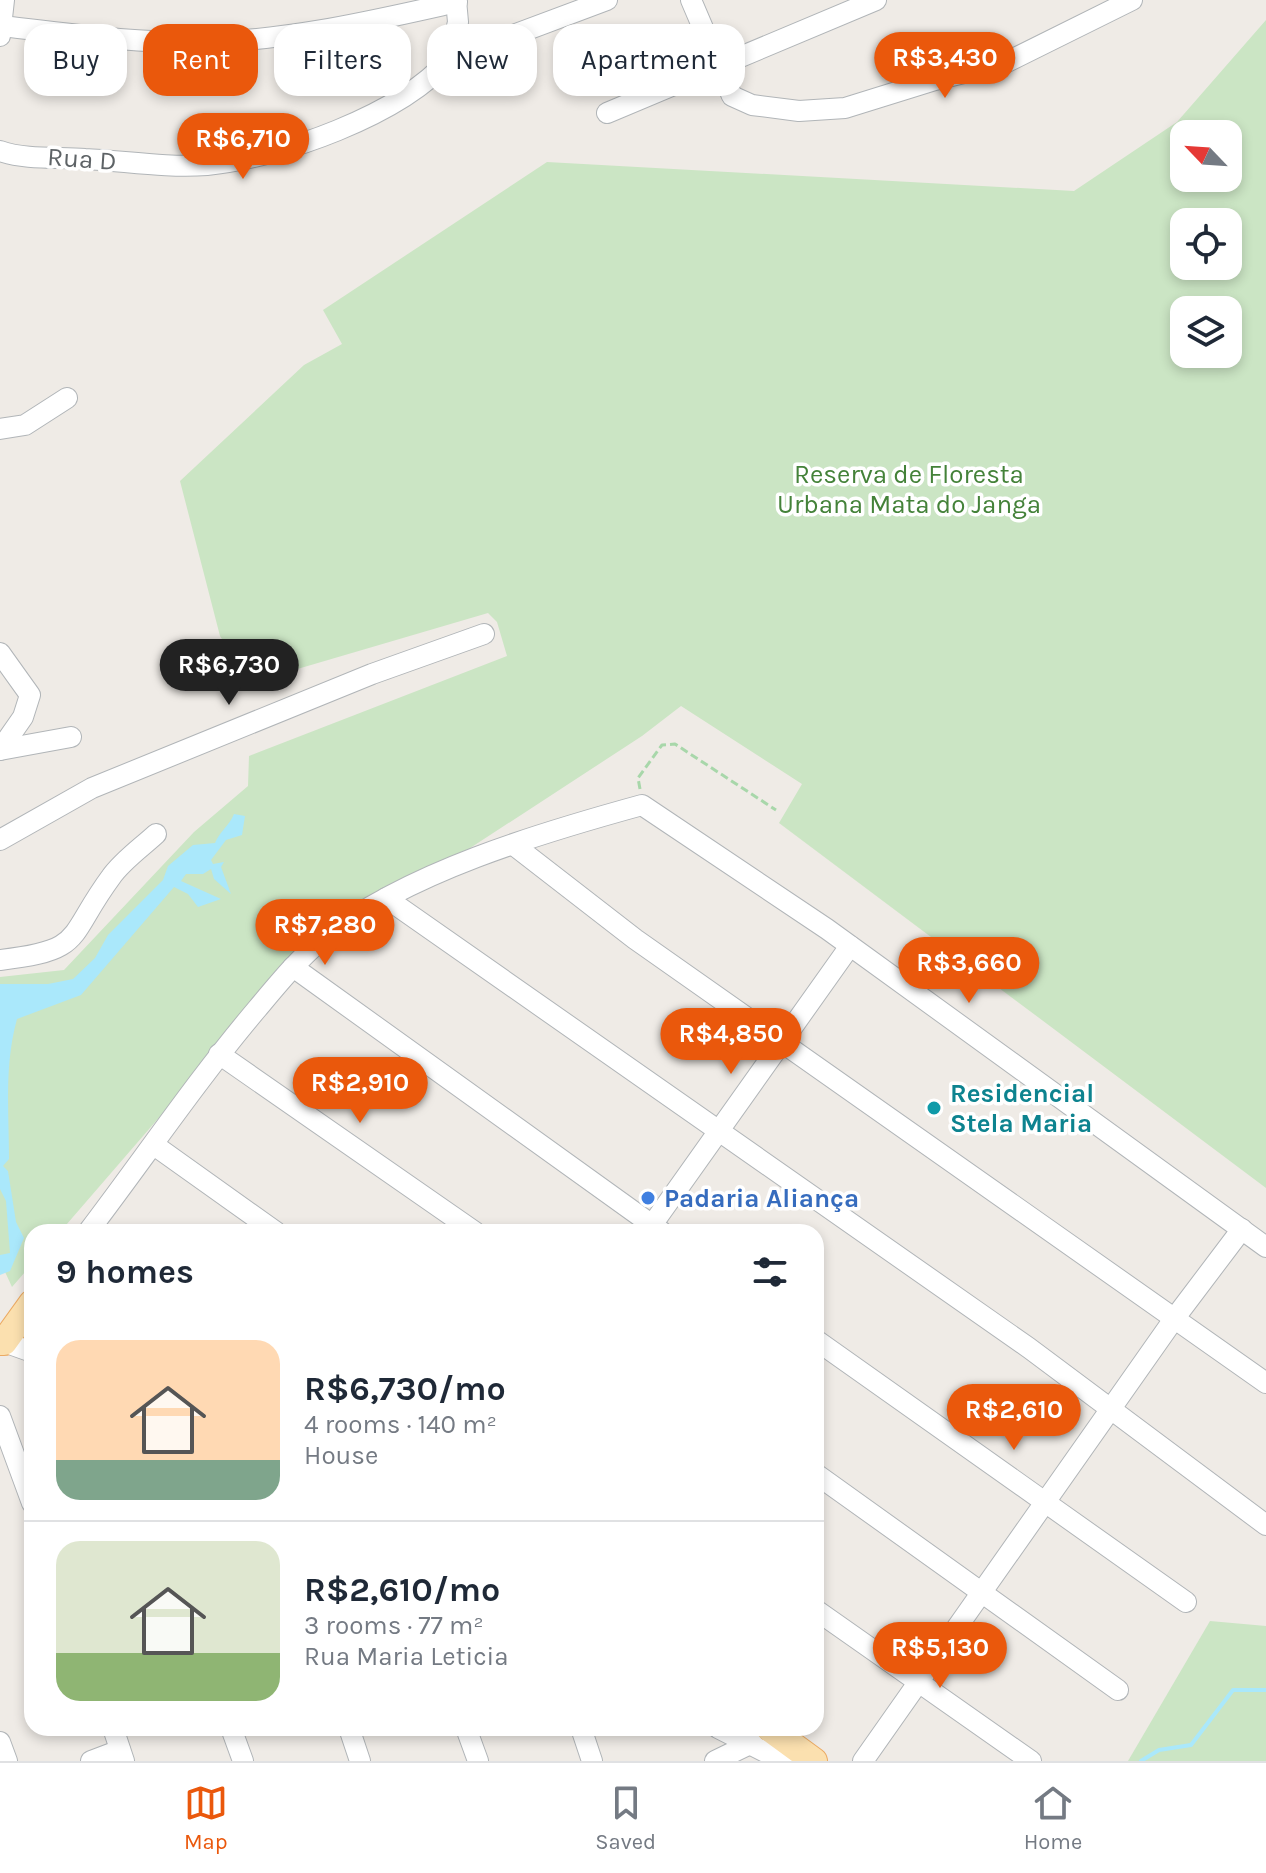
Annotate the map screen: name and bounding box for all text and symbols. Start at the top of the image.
chip: Buy [24,24,127,96]
chip: Rent [143,24,258,96]
chip: Filters [274,24,411,96]
chip: New [427,24,537,96]
chip: Apartment [553,24,745,96]
pin: R$3,430 [871,32,1019,100]
text: R$3,430 [892,42,998,73]
pin: R$6,710 [169,113,317,181]
north arrow [1170,120,1242,192]
map controls [1170,120,1242,368]
text: R$6,710 [195,123,291,154]
street label: Rua D [46,141,118,177]
button: locate [1170,208,1242,280]
button: layers [1170,296,1242,368]
park label: Reserva de Floresta Urbana Mata do Janga [777,459,1041,520]
pin: R$6,730 [155,639,303,707]
text: R$6,730 [178,649,280,680]
pin: R$7,280 [251,899,399,967]
text: R$7,280 [273,909,377,940]
pin: R$3,660 [895,937,1043,1005]
text: R$3,660 [916,947,1022,978]
pin: R$4,850 [657,1008,805,1076]
text: R$4,850 [678,1018,784,1049]
pin: R$2,910 [286,1057,434,1125]
text: R$2,910 [311,1067,409,1098]
place label: Residencial Stela Maria [950,1078,1094,1139]
marker: Residencial Stela Maria [925,1099,943,1117]
place label: Padaria Aliança [664,1183,859,1214]
marker: Padaria Aliança [639,1189,657,1207]
icon: filters [748,1250,792,1294]
text: 9 homes [56,1252,194,1292]
text: R$6,730/mo [304,1369,506,1409]
icon: home [120,1372,216,1468]
pin: R$2,610 [940,1384,1088,1452]
text: R$2,610 [965,1394,1063,1425]
text: 4 rooms · 140 m² [304,1409,497,1440]
text: House [304,1440,378,1471]
text: R$2,610/mo [304,1570,500,1610]
icon: home [120,1573,216,1669]
text: 3 rooms · 77 m² [304,1610,484,1641]
pin: R$5,130 [866,1622,1014,1690]
text: R$5,130 [891,1632,989,1663]
text: Rua Maria Leticia [304,1641,509,1672]
tab: Map [184,1781,228,1855]
tab: Saved [595,1781,656,1855]
tab: Home [1024,1781,1082,1855]

